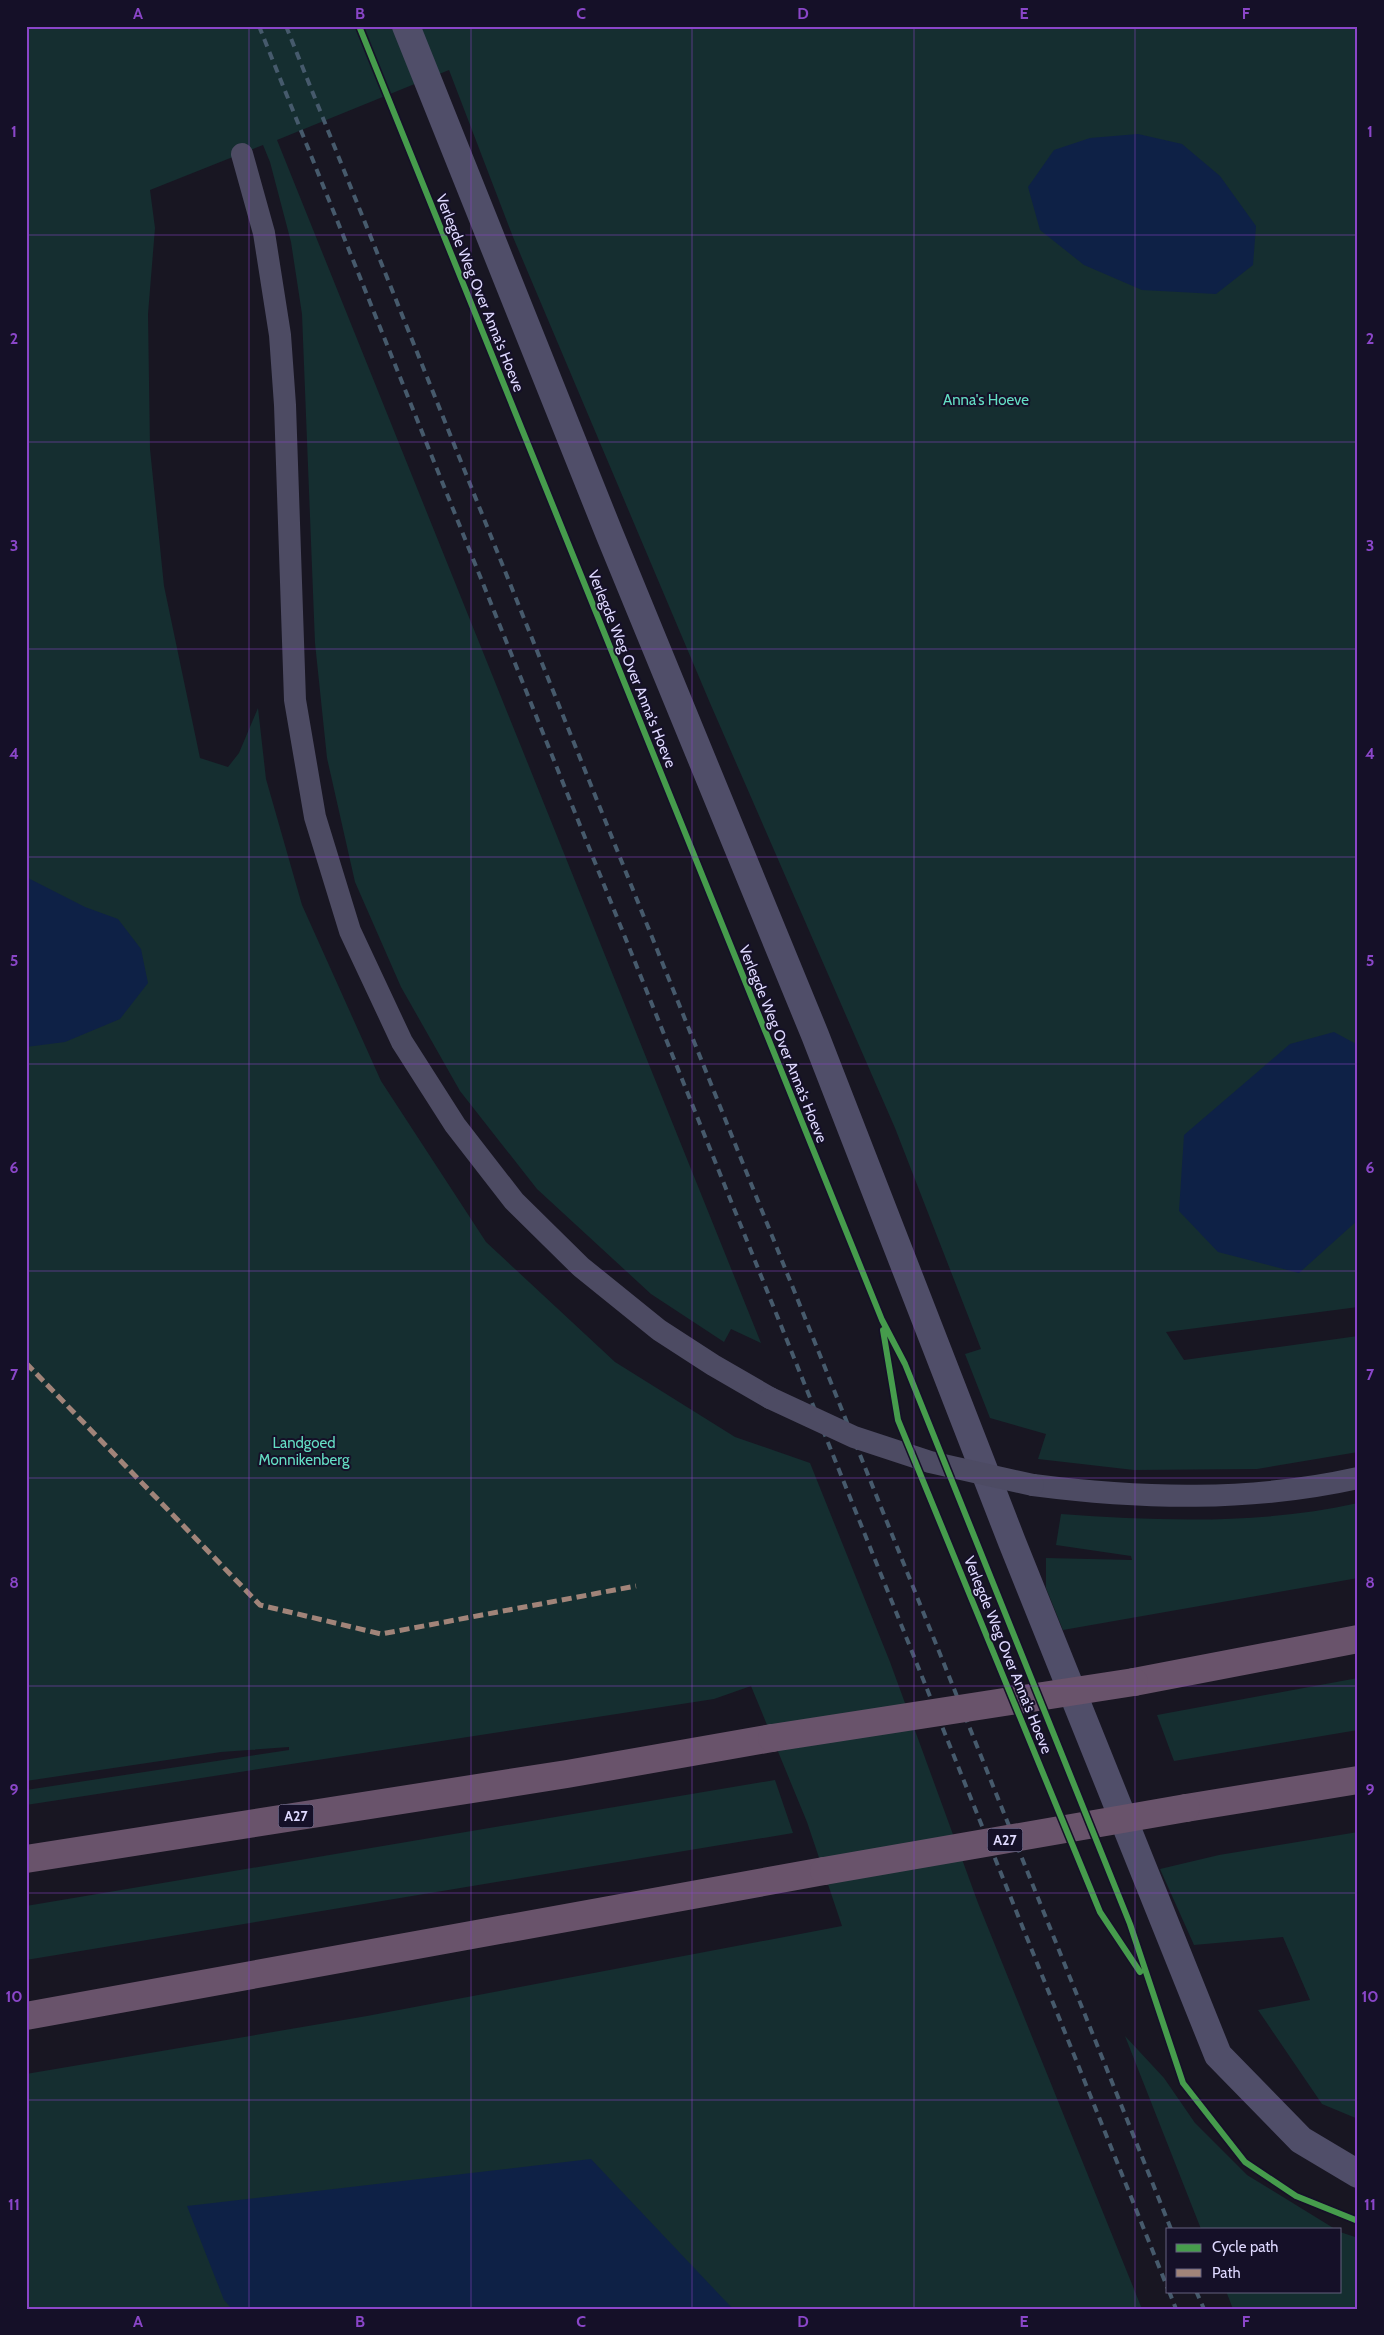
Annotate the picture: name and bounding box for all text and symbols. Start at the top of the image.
text: A [133,4,143,23]
text: B [355,4,365,23]
text: C [576,4,586,23]
text: D [797,4,809,23]
text: E [1019,4,1029,23]
text: F [1242,4,1251,23]
text: 1 [11,122,17,141]
text: 1 [1367,122,1373,141]
street label: Verlegde Weg Over Anna's Hoeve [432,192,528,395]
text: 2 [10,329,18,348]
text: 2 [1366,329,1374,348]
park label: Anna's Hoeve [943,391,1029,409]
text: 3 [10,536,18,555]
text: 3 [1366,536,1374,555]
street label: Verlegde Weg Over Anna's Hoeve [584,568,680,771]
text: 4 [9,744,19,763]
text: 4 [1365,744,1375,763]
street label: Verlegde Weg Over Anna's Hoeve [735,943,831,1146]
text: 5 [10,951,18,970]
text: 5 [1366,951,1374,970]
text: 6 [10,1158,19,1177]
text: 6 [1366,1158,1375,1177]
text: 7 [10,1365,19,1384]
text: 7 [1366,1365,1375,1384]
park label: Landgoed Monnikenberg [259,1434,350,1469]
street label: Verlegde Weg Over Anna's Hoeve [960,1554,1056,1757]
text: 8 [9,1573,19,1592]
text: 8 [1365,1573,1375,1592]
text: 9 [10,1780,19,1799]
text: 9 [1366,1780,1375,1799]
road number: A27 [278,1804,314,1828]
road number: A27 [988,1828,1022,1852]
text: 10 [5,1987,23,2006]
text: 10 [1361,1987,1379,2006]
text: 11 [8,2195,20,2214]
text: 11 [1364,2195,1376,2214]
legend [1166,2228,1342,2292]
text: Cycle path [1212,2238,1278,2256]
text: Path [1212,2264,1241,2282]
text: A [133,2312,143,2331]
text: B [355,2312,365,2331]
text: C [576,2312,586,2331]
text: D [797,2312,809,2331]
text: E [1019,2312,1029,2331]
text: F [1242,2312,1251,2331]

